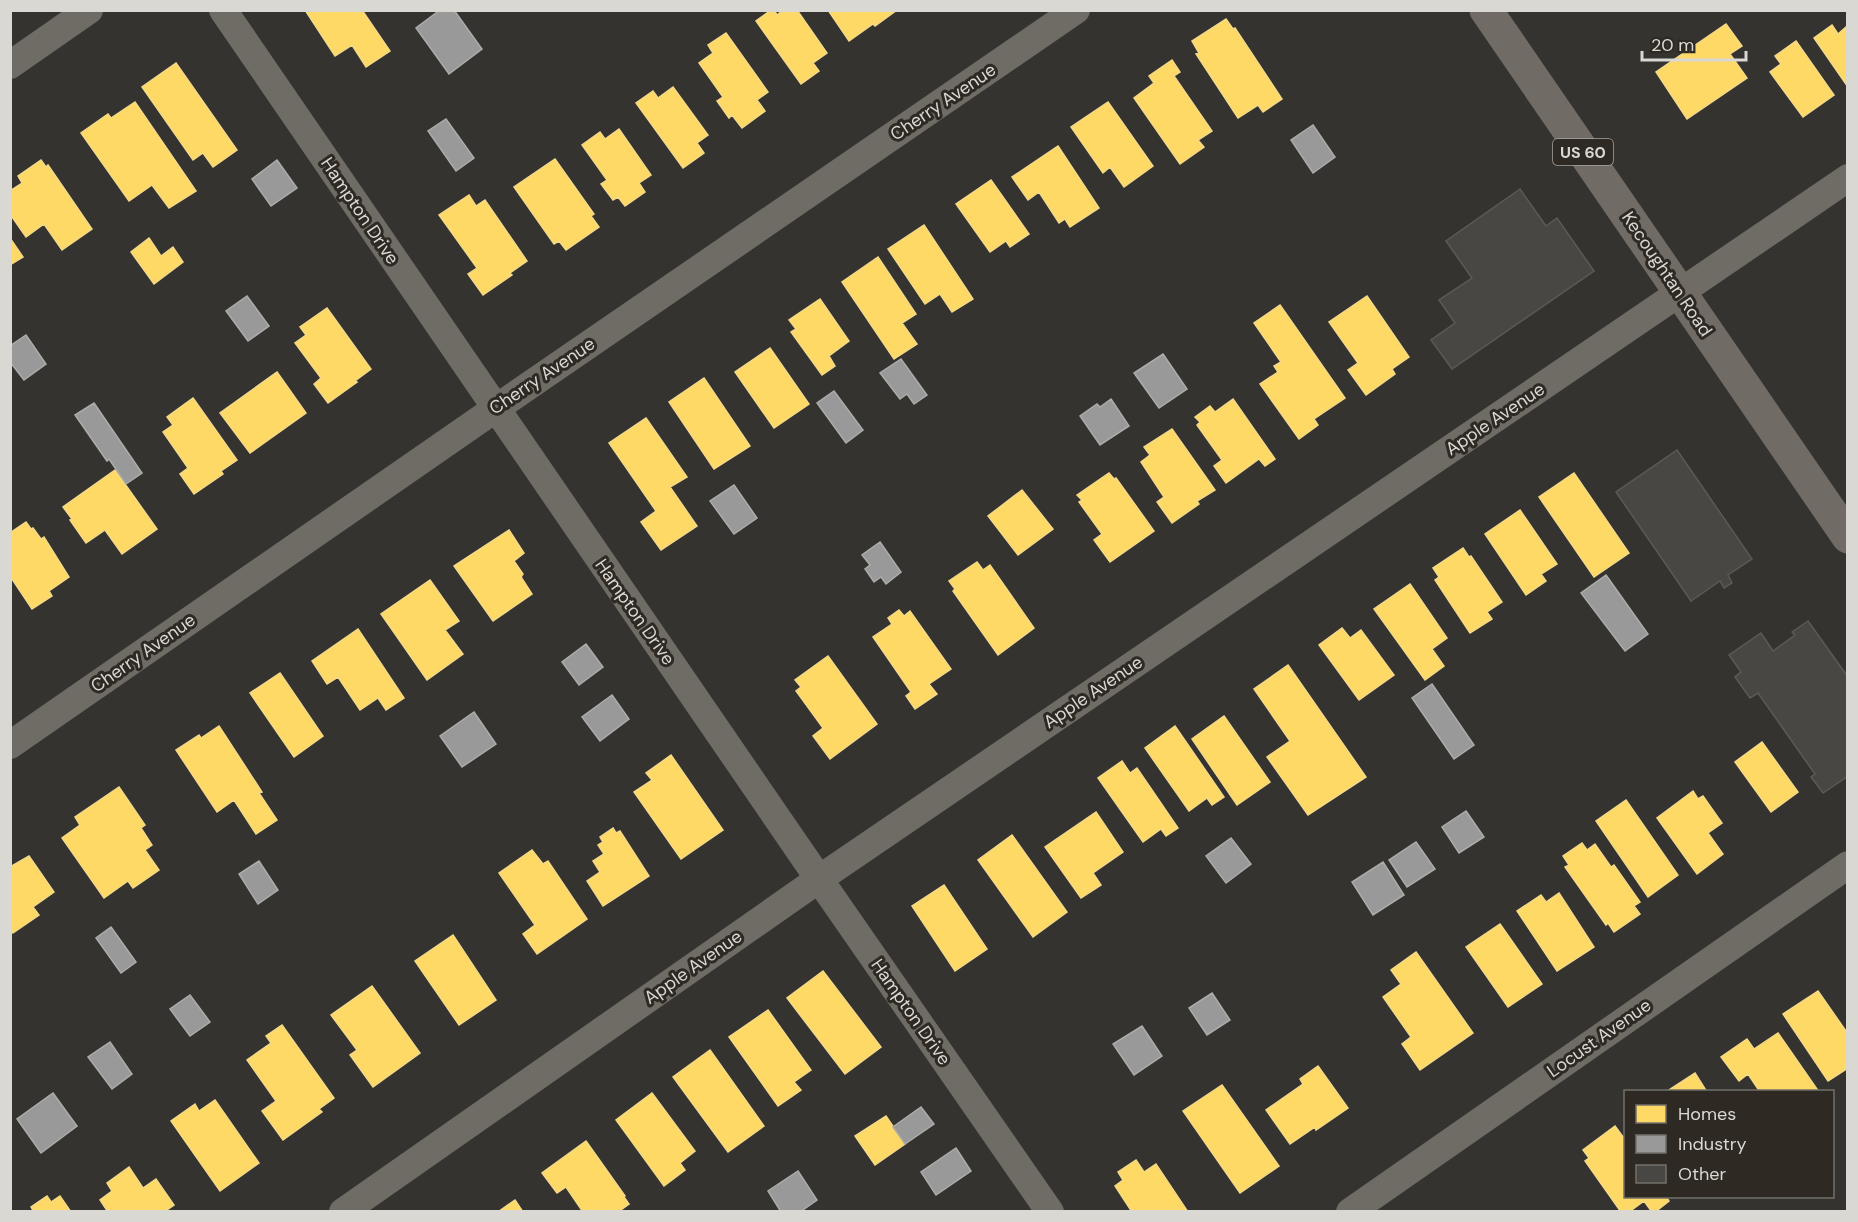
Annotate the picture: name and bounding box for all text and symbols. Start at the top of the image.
scale bar [1642,24,1746,62]
text: 20 m [1651,33,1694,57]
street label: Cherry Avenue [885,58,1001,146]
road number: US 60 [1553,139,1613,165]
street label: Hampton Drive [315,153,405,269]
street label: Kecoughtan Road [1616,207,1718,341]
street label: Cherry Avenue [484,332,600,420]
street label: Apple Avenue [1441,377,1549,461]
street label: Hampton Drive [590,554,680,670]
street label: Cherry Avenue [86,608,200,698]
street label: Apple Avenue [1039,650,1147,734]
street label: Apple Avenue [639,924,747,1010]
street label: Hampton Drive [866,954,956,1070]
street label: Locust Avenue [1542,993,1656,1083]
legend [1624,1090,1834,1198]
text: Homes [1678,1102,1736,1126]
text: Industry [1678,1132,1747,1156]
text: Other [1678,1162,1727,1186]

